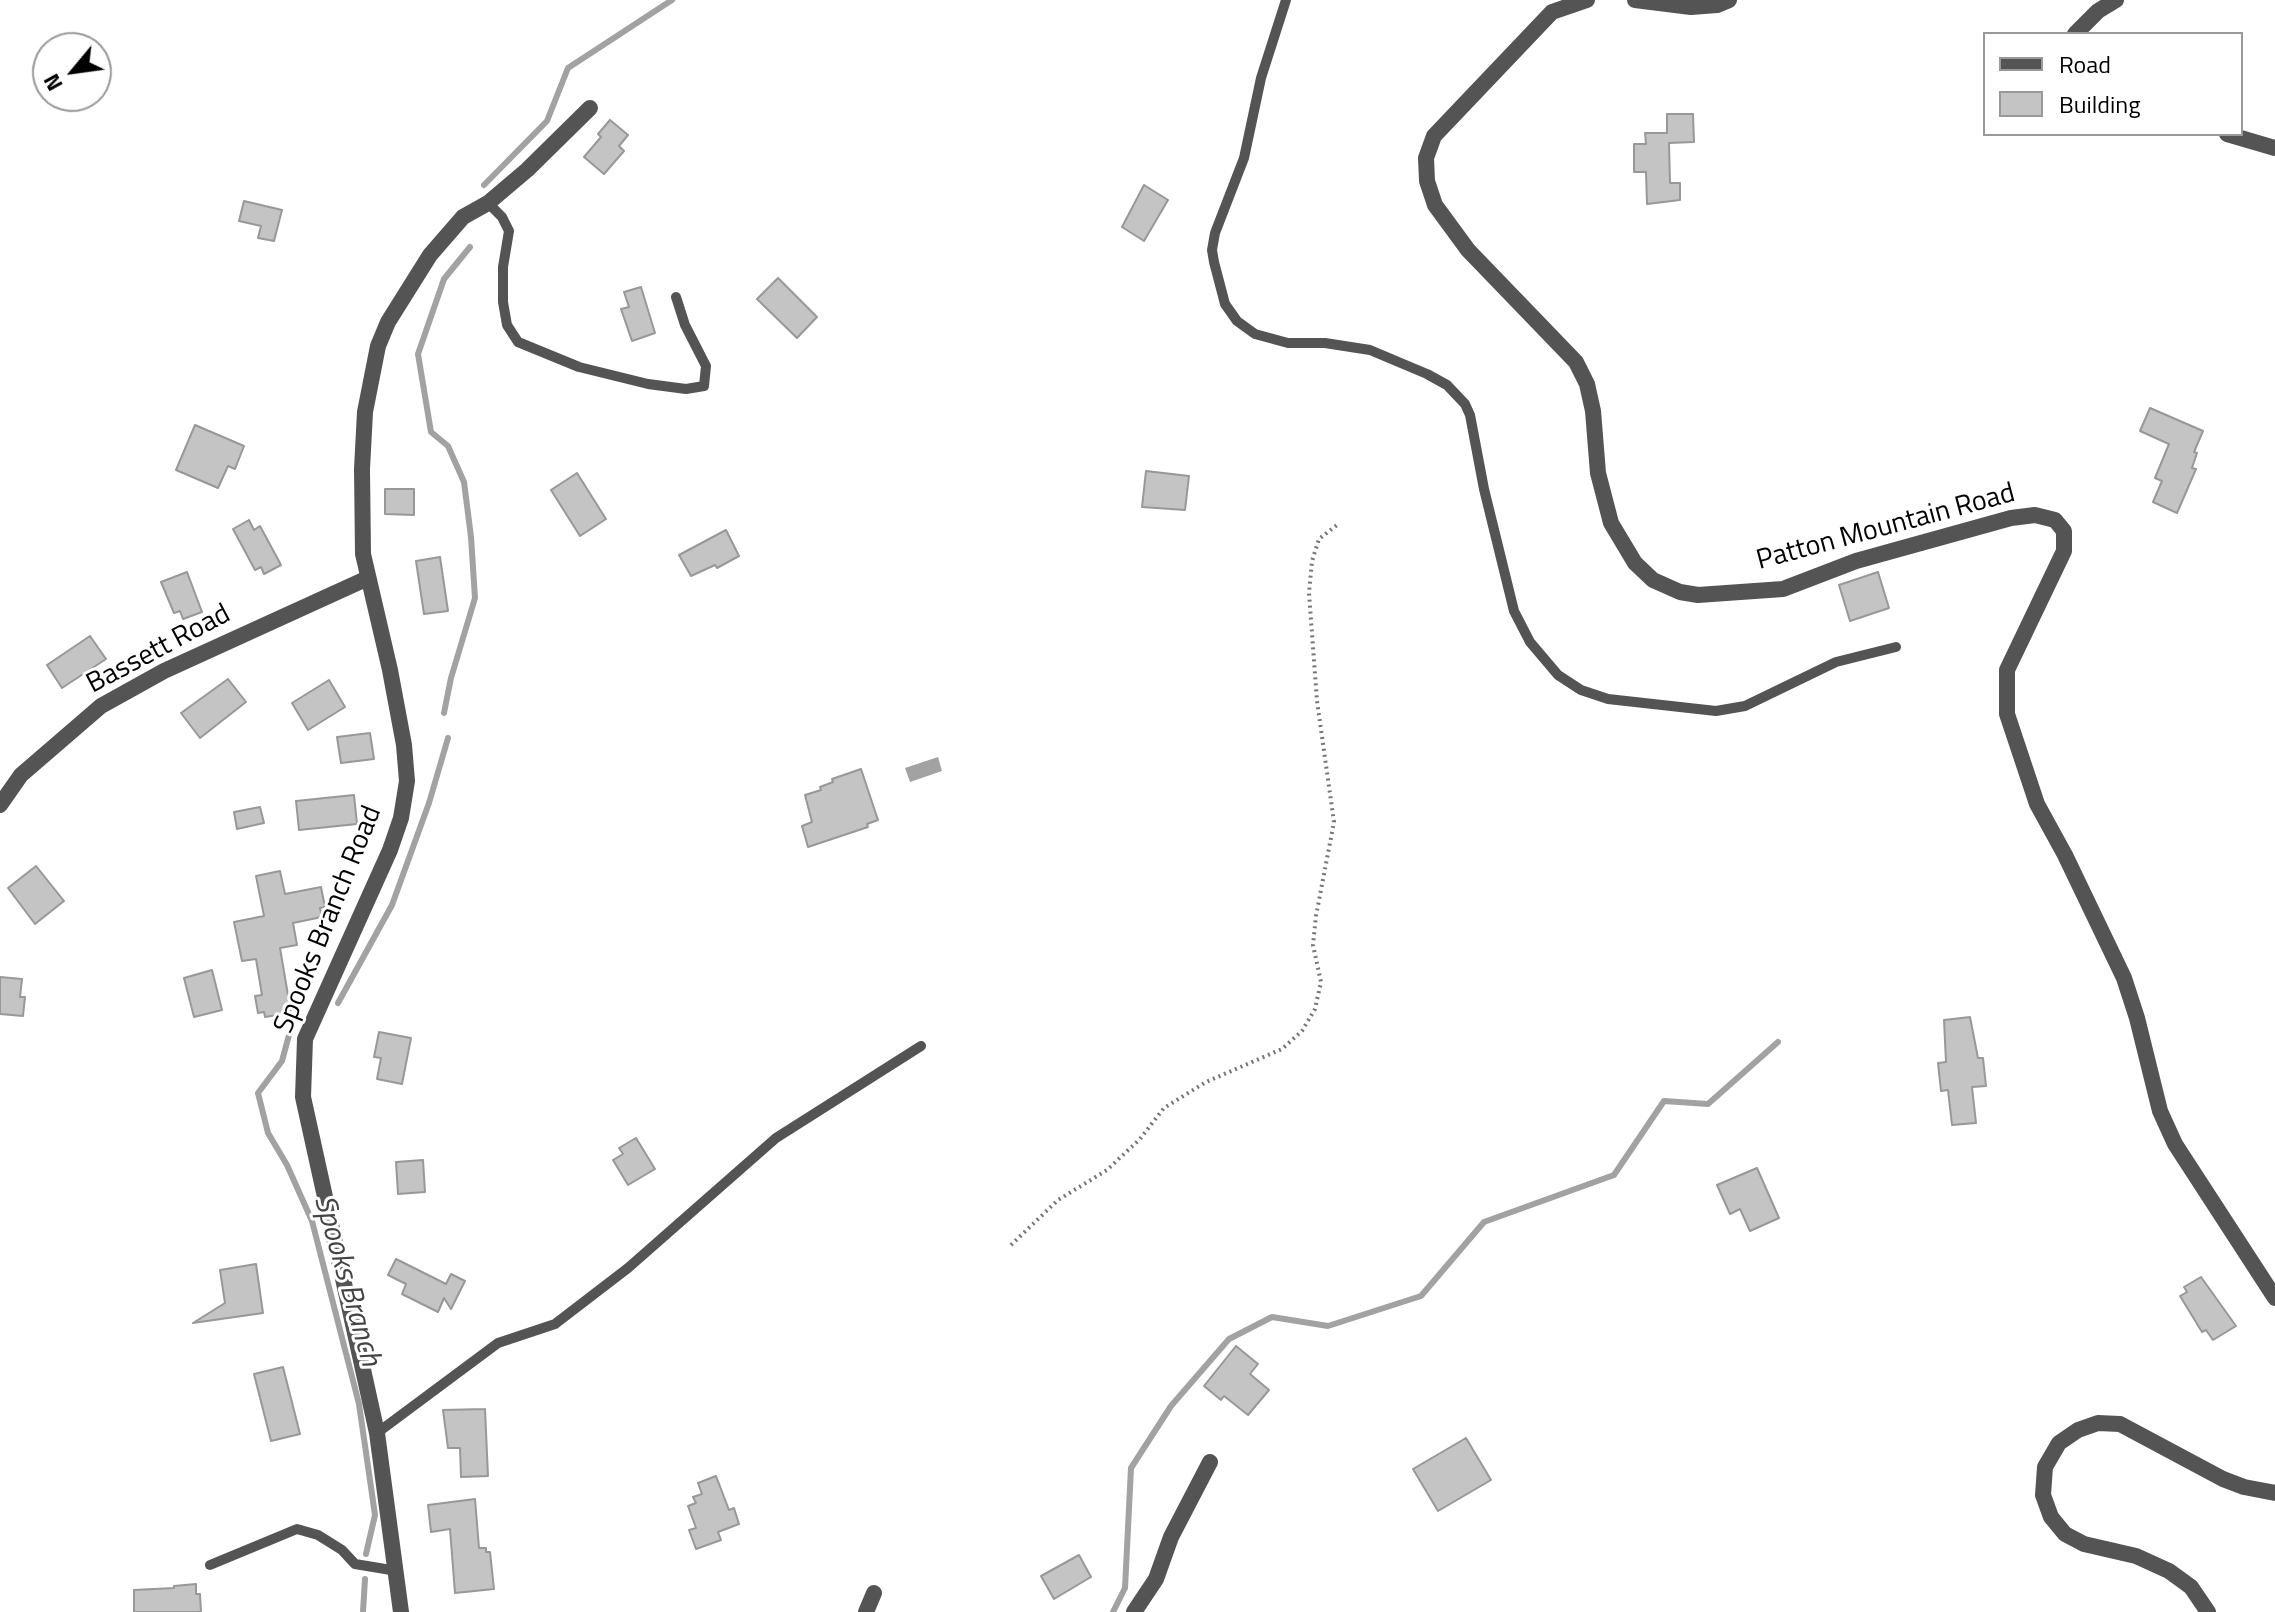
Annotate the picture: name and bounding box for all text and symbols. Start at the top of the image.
north arrow [32,32,112,112]
legend [1983,32,2243,136]
text: Road [2059,46,2111,82]
text: N [34,68,71,98]
text: Building [2059,86,2141,122]
street label: Patton Mountain Road [1753,477,2019,579]
street label: Bassett Road [81,598,237,702]
street label: Spooks Branch Road [268,801,390,1039]
water label: Spooks Branch [304,1192,388,1370]

